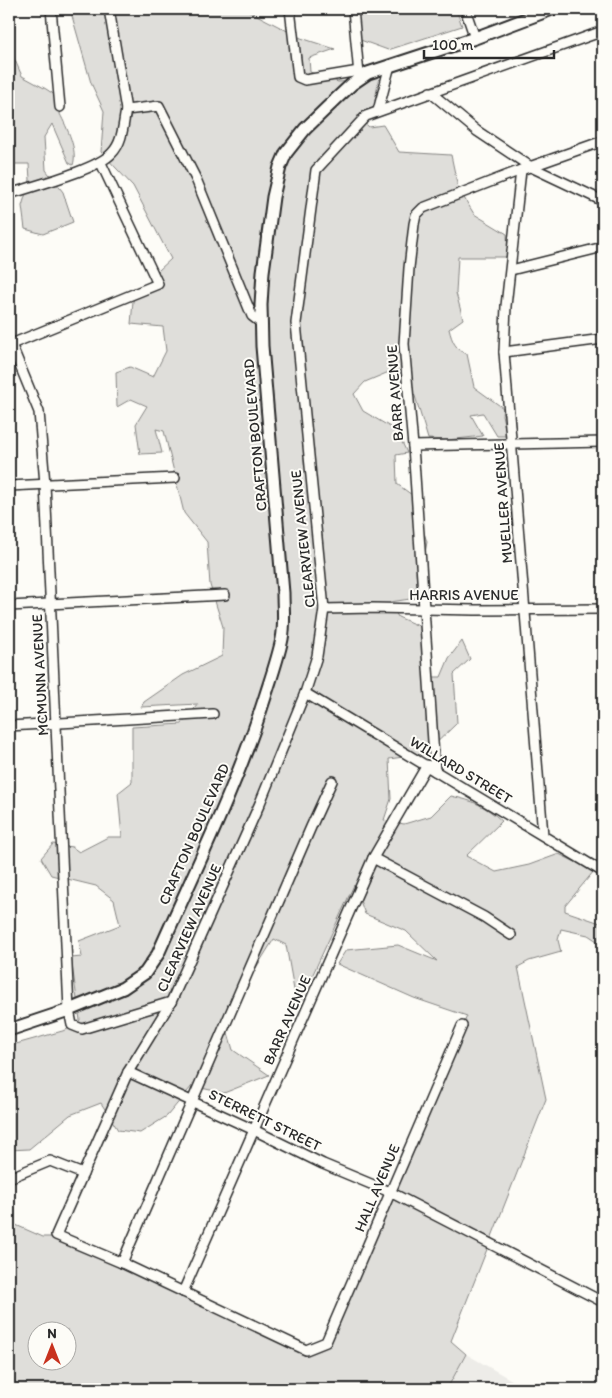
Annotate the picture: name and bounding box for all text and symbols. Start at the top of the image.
scale bar [424,28,554,60]
text: 100 m [432,36,474,54]
street label: BARR AVENUE [383,344,407,442]
street label: CRAFTON BOULEVARD [239,358,271,512]
street label: MUELLER AVENUE [490,442,516,564]
street label: CLEARVIEW AVENUE [287,469,319,609]
street label: HARRIS AVENUE [409,586,519,604]
street label: MCMUNN AVENUE [28,614,52,736]
street label: WILLARD STREET [407,732,516,808]
street label: CRAFTON BOULEVARD [155,760,233,908]
street label: CLEARVIEW AVENUE [153,861,225,995]
street label: BARR AVENUE [259,972,315,1068]
street label: STERRETT STREET [206,1085,325,1155]
street label: HALL AVENUE [350,1141,404,1235]
north arrow [28,1320,78,1370]
text: N [47,1325,57,1342]

